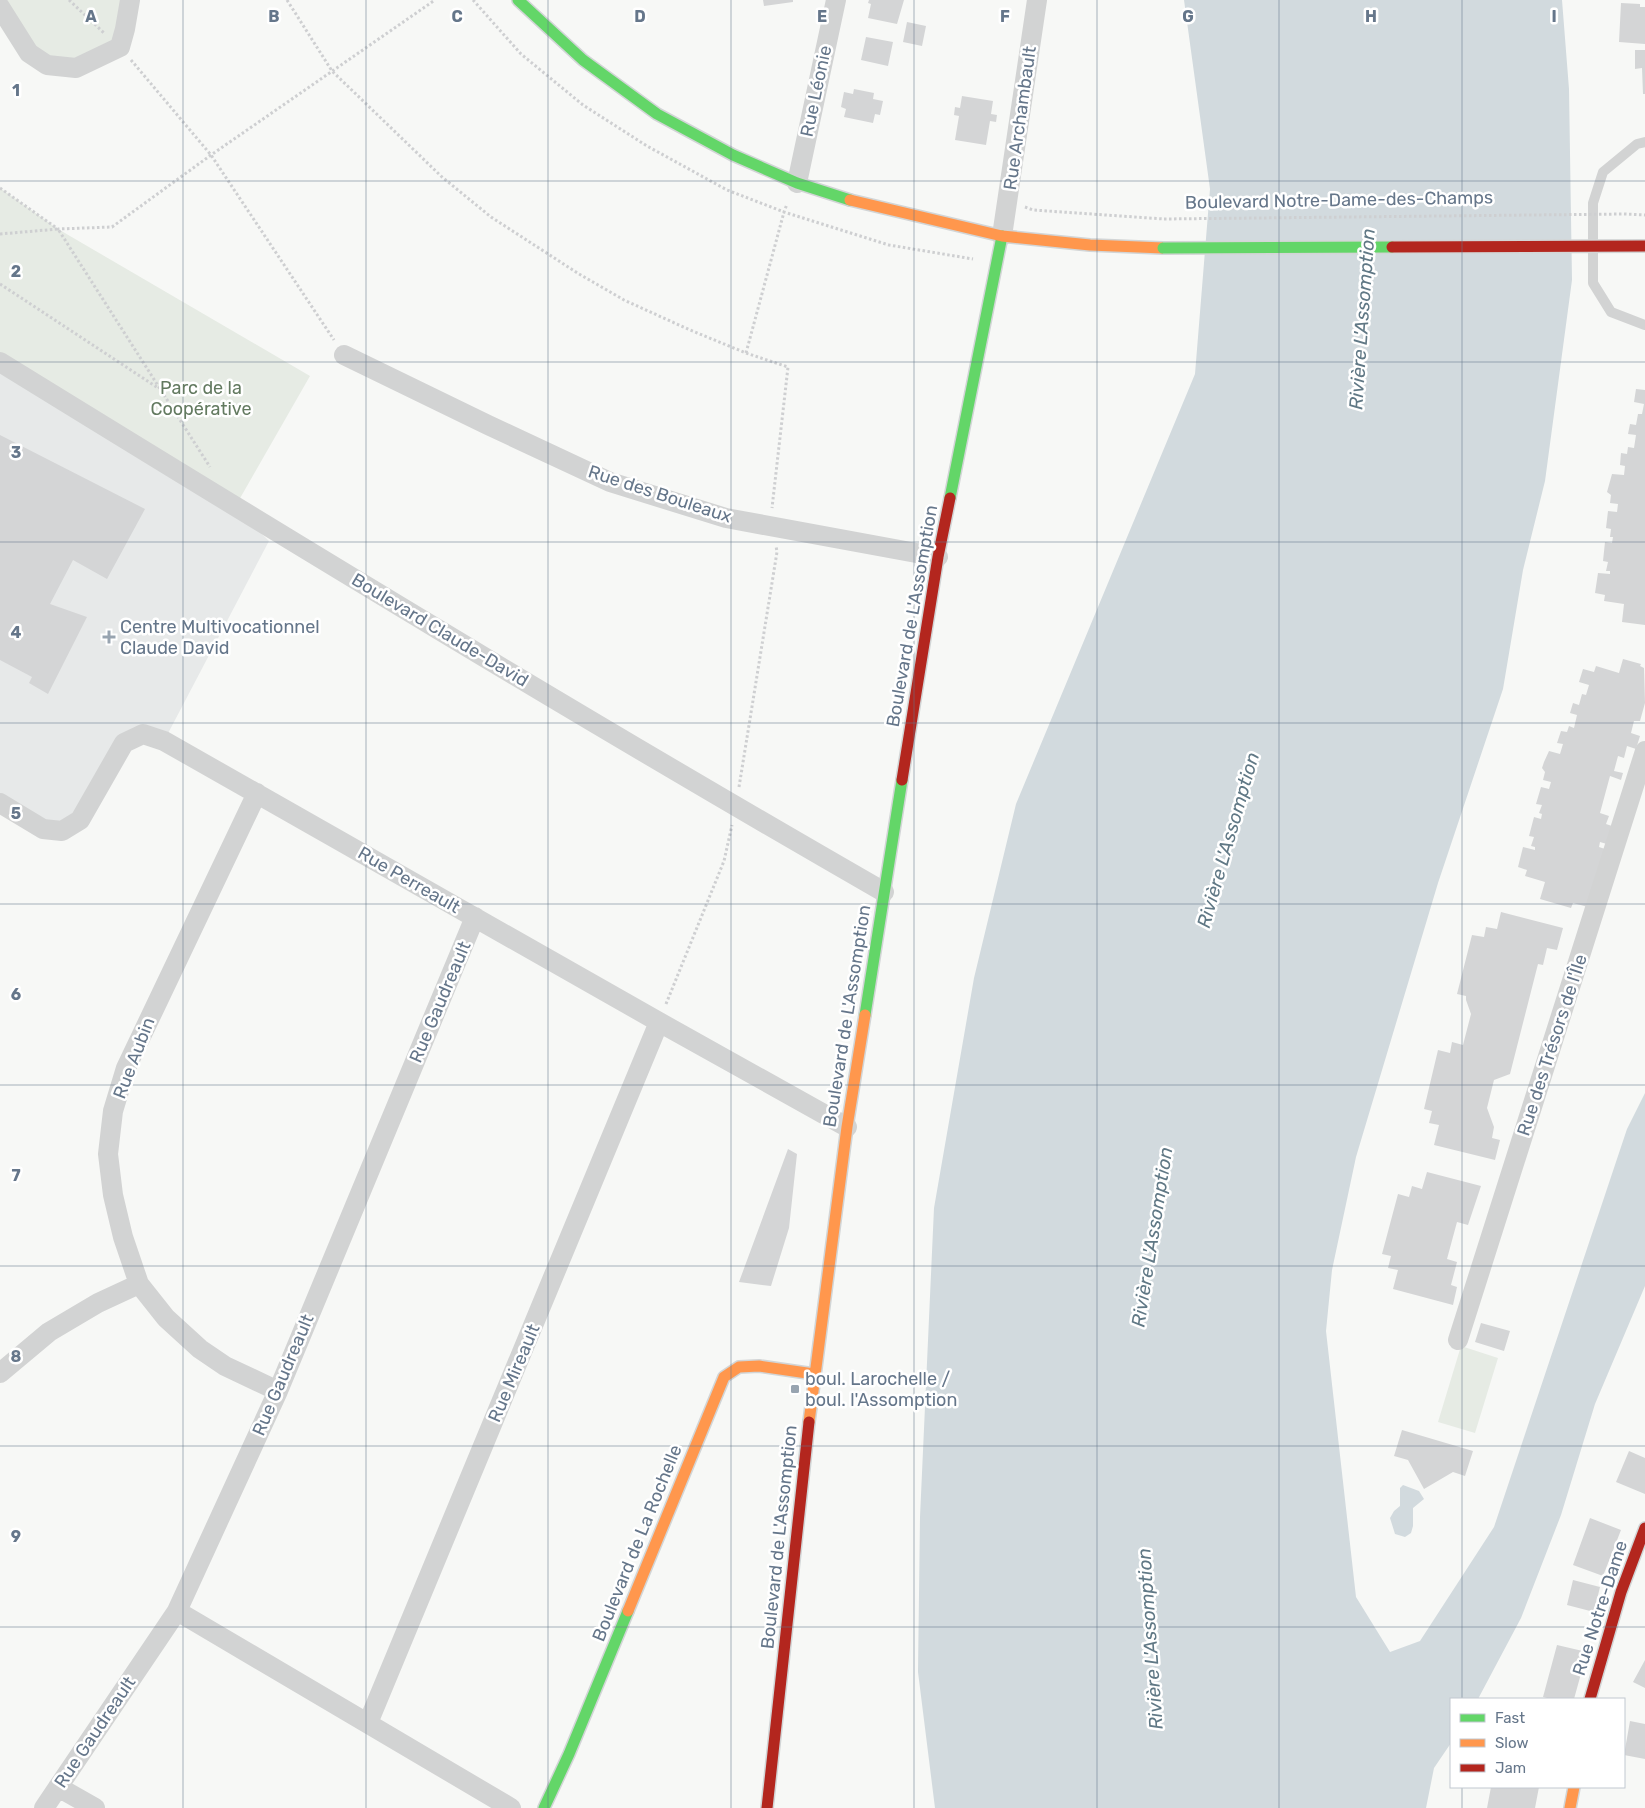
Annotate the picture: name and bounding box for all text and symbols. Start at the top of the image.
text: A [85,7,97,26]
text: B [268,7,280,26]
text: C [451,7,463,26]
text: D [634,7,646,26]
text: E [817,7,827,26]
text: F [1000,7,1010,26]
text: G [1182,7,1194,26]
text: H [1365,7,1377,26]
text: I [1551,7,1557,26]
street label: Rue Léonie [796,43,836,139]
street label: Rue Archambault [999,45,1041,191]
text: 1 [12,81,20,100]
street label: Boulevard Notre-Dame-des-Champs [1185,186,1493,214]
water label: Rivière L'Assomption [1344,227,1380,411]
text: 2 [11,262,21,281]
park label: Parc de la Coopérative [150,377,252,420]
text: 3 [11,443,21,462]
street label: Rue des Bouleaux [585,460,735,528]
street label: Boulevard de L'Assomption [882,503,942,729]
street label: Boulevard Claude-David [348,568,532,692]
place label: Centre Multivocationnel Claude David [120,616,320,659]
text: 4 [11,623,22,642]
marker: Centre Multivocationnel Claude David [102,630,116,644]
water label: Rivière L'Assomption [1192,749,1264,931]
text: 5 [11,804,21,823]
street label: Rue Perreault [354,842,464,918]
street label: Boulevard de L'Assomption [819,903,875,1129]
street label: Rue Gaudreault [405,938,475,1066]
street label: Rue des Trésors de l'Île [1512,951,1592,1139]
text: 6 [11,985,21,1004]
street label: Rue Aubin [108,1014,160,1102]
water label: Rivière L'Assomption [1126,1145,1178,1329]
text: 7 [11,1166,21,1185]
street label: Rue Gaudreault [248,1311,318,1439]
street label: Rue Mireault [483,1321,545,1425]
text: 8 [11,1347,22,1366]
place label: boul. Larochelle / boul. l'Assomption [805,1368,957,1411]
marker: boul. Larochelle / boul. l'Assomption [789,1383,801,1395]
street label: Boulevard de L'Assomption [756,1424,802,1650]
street label: Boulevard de La Rochelle [587,1441,687,1645]
text: 9 [11,1527,21,1546]
street label: Rue Notre-Dame [1568,1538,1632,1678]
water label: Rivière L'Assomption [1132,1547,1168,1731]
street label: Rue Gaudreault [50,1672,140,1792]
legend [1450,1698,1625,1788]
text: Fast [1495,1709,1525,1727]
text: Slow [1495,1734,1528,1752]
text: Jam [1495,1759,1526,1777]

